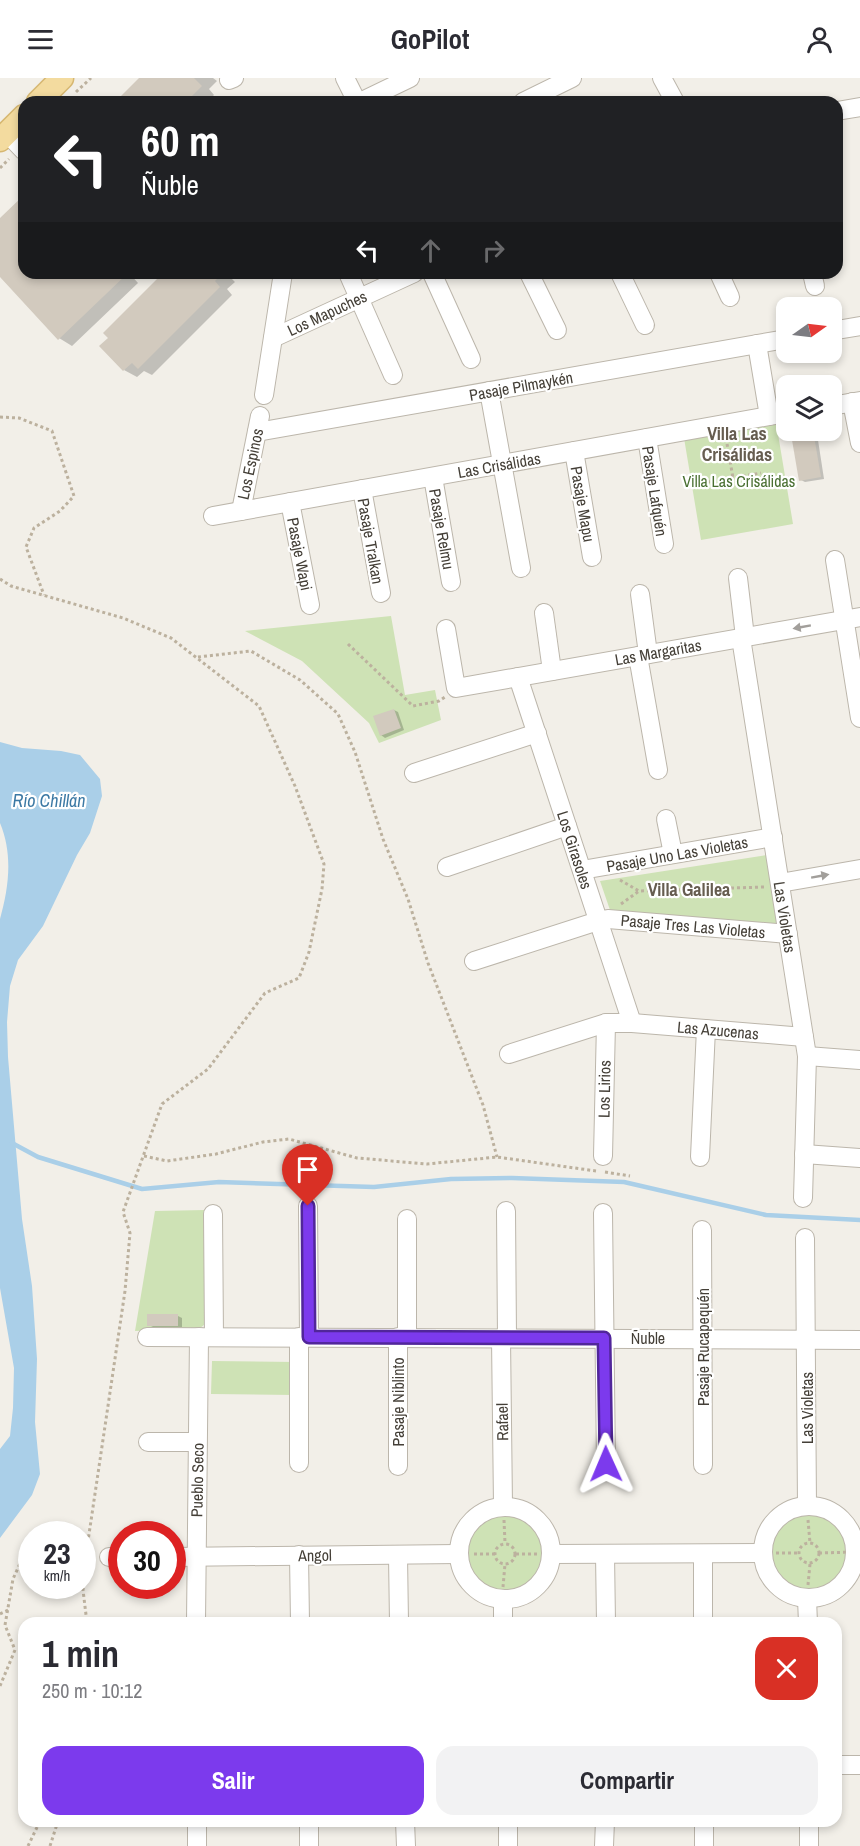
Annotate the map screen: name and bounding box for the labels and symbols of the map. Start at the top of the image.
street label: Los Mapuches [284,285,370,341]
north arrow [776,297,842,363]
street label: Pasaje Pilmaykén [467,366,575,406]
district label: Villa Las Crisálidas [702,421,772,467]
street label: Los Espinos [232,426,268,502]
street label: Pasaje Lafquén [637,444,673,538]
street label: Las Crisálidas [456,447,542,483]
street label: Pasaje Mapu [566,464,600,544]
park label: Villa Las Crisálidas [683,470,795,492]
street label: Pasaje Relmu [424,487,460,571]
street label: Pasaje Tralkan [353,496,389,586]
street label: Pasaje Wapi [282,516,318,592]
one-way arrow [793,623,812,632]
street label: Las Margaritas [613,634,703,670]
water label: Río Chillán [12,788,86,813]
street label: Los Girasoles [552,808,598,892]
street label: Pasaje Uno Las Violetas [604,831,750,877]
one-way arrow [811,871,830,880]
district label: Villa Galilea [648,877,731,902]
street label: Las Violetas [769,880,801,954]
street label: Pasaje Tres Las Violetas [620,909,766,943]
street label: Las Azucenas [676,1015,760,1045]
street label: Los Lirios [592,1060,616,1118]
pin [282,1144,333,1206]
street label: Pasaje Rucapequén [692,1288,714,1406]
street label: Ñuble [631,1327,665,1349]
street label: Pasaje Niblinto [387,1358,409,1446]
street label: Las Violetas [796,1372,818,1444]
street label: Rafael [491,1403,513,1441]
position arrow [574,1432,638,1496]
street label: Pueblo Seco [185,1443,209,1517]
speed limit sign: 30 [108,1521,186,1599]
street label: Angol [297,1544,332,1566]

